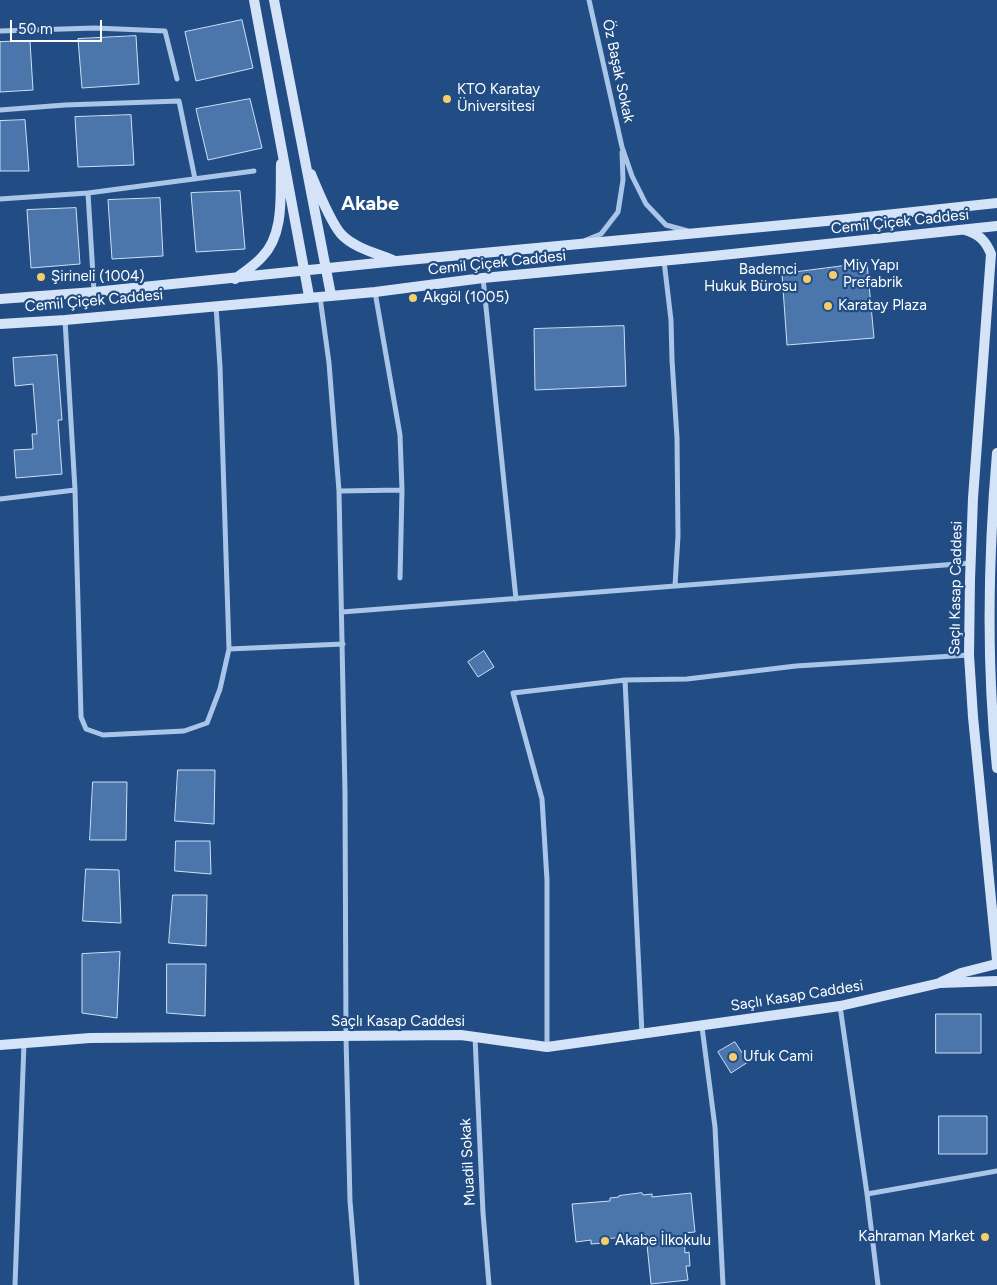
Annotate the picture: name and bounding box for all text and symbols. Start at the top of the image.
scale bar [12,10,105,42]
street label: Öz Başak Sokak [598,18,638,124]
text: 50 m [18,20,53,38]
place label: KTO Karatay Üniversitesi [457,81,540,116]
marker: KTO Karatay Üniversitesi [441,93,453,105]
district label: Akabe [341,192,399,216]
street label: Cemil Çiçek Caddesi [830,206,970,238]
street label: Cemil Çiçek Caddesi [427,247,567,279]
place label: Miy Yapı Prefabrik [843,257,903,292]
place label: Bademci Hukuk Bürosu [704,261,797,296]
place label: Şirineli (1004) [51,268,145,286]
marker: Miy Yapı Prefabrik [827,269,839,281]
marker: Şirineli (1004) [35,271,47,283]
marker: Bademci Hukuk Bürosu [801,273,813,285]
street label: Cemil Çiçek Caddesi [24,286,164,316]
place label: Akgöl (1005) [423,289,509,307]
marker: Akgöl (1005) [407,292,419,304]
place label: Karatay Plaza [838,297,927,315]
marker: Karatay Plaza [822,300,834,312]
street label: Saçlı Kasap Caddesi [946,521,966,655]
street label: Saçlı Kasap Caddesi [729,977,865,1015]
street label: Saçlı Kasap Caddesi [331,1013,465,1031]
place label: Ufuk Cami [743,1048,813,1066]
marker: Ufuk Cami [727,1051,739,1063]
street label: Muadil Sokak [457,1118,479,1206]
place label: Kahraman Market [858,1228,975,1246]
marker: Kahraman Market [979,1231,991,1243]
place label: Akabe İlkokulu [615,1232,711,1250]
marker: Akabe İlkokulu [599,1235,611,1247]

